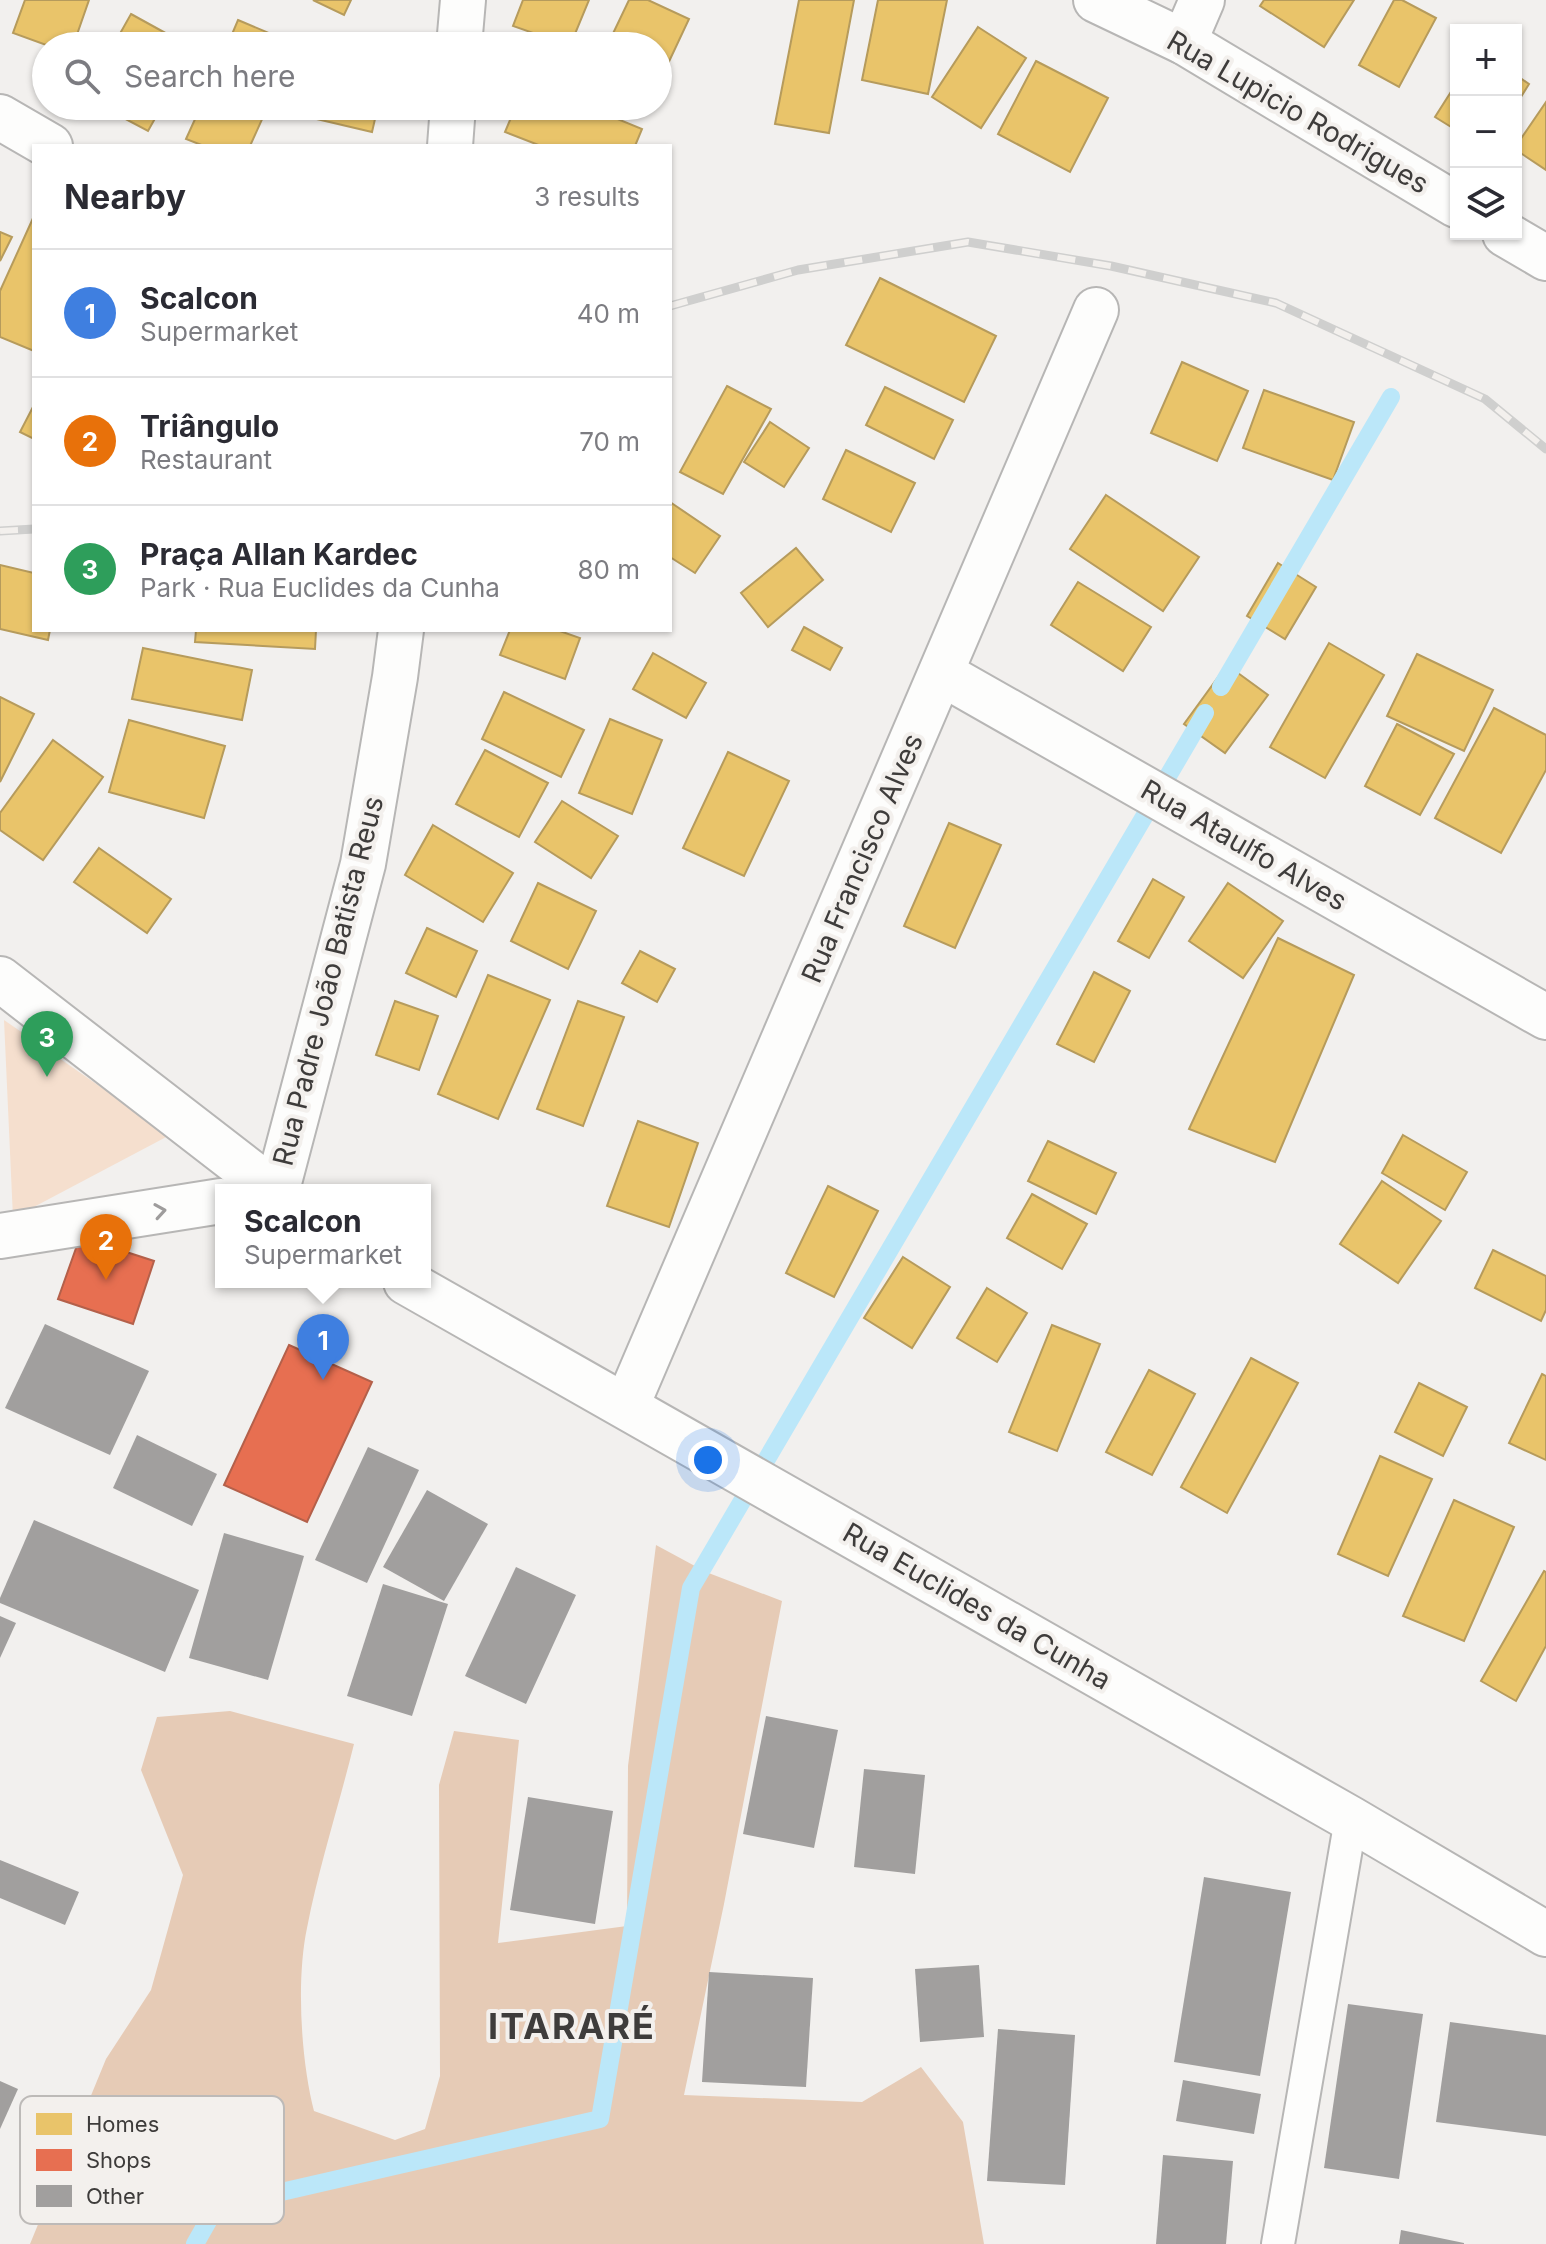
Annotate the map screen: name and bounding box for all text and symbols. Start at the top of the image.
street label: Rua Lupicio Rodrigues [1161,23,1435,201]
map controls [1450,24,1522,240]
button: + [1450,24,1522,96]
search box [32,32,672,120]
icon: search [60,54,104,98]
text: Search here [124,58,296,94]
button: − [1450,96,1522,168]
button: layers [1450,168,1522,240]
text: Nearby [64,176,186,217]
text: 3 results [534,181,640,212]
text: Scalcon [140,280,258,316]
text: 1 [84,298,96,329]
text: 40 m [577,298,640,329]
text: Supermarket [140,316,298,347]
text: Triângulo [140,408,279,444]
text: 2 [82,426,98,457]
text: 70 m [579,426,640,457]
text: Restaurant [140,444,272,475]
text: Praça Allan Kardec [140,536,418,572]
text: 3 [82,554,98,585]
text: 80 m [577,554,640,585]
text: Park · Rua Euclides da Cunha [140,572,500,603]
street label: Rua Francisco Alves [794,728,930,988]
street label: Rua Ataulfo Alves [1135,772,1353,918]
street label: Rua Padre João Batista Reus [266,793,390,1169]
pin: 3 [21,1011,73,1077]
popup [215,1184,431,1288]
one-way arrow [153,1203,167,1220]
text: Scalcon [244,1203,362,1239]
pin: 2 [80,1214,132,1280]
text: Supermarket [244,1239,402,1270]
pin: 1 [297,1314,349,1380]
your location [688,1440,728,1480]
street label: Rua Euclides da Cunha [837,1515,1117,1697]
district label: ITARARÉ [488,2004,656,2048]
legend [20,2096,284,2224]
text: Homes [86,2111,159,2137]
text: Shops [86,2147,151,2173]
text: Other [86,2183,144,2209]

